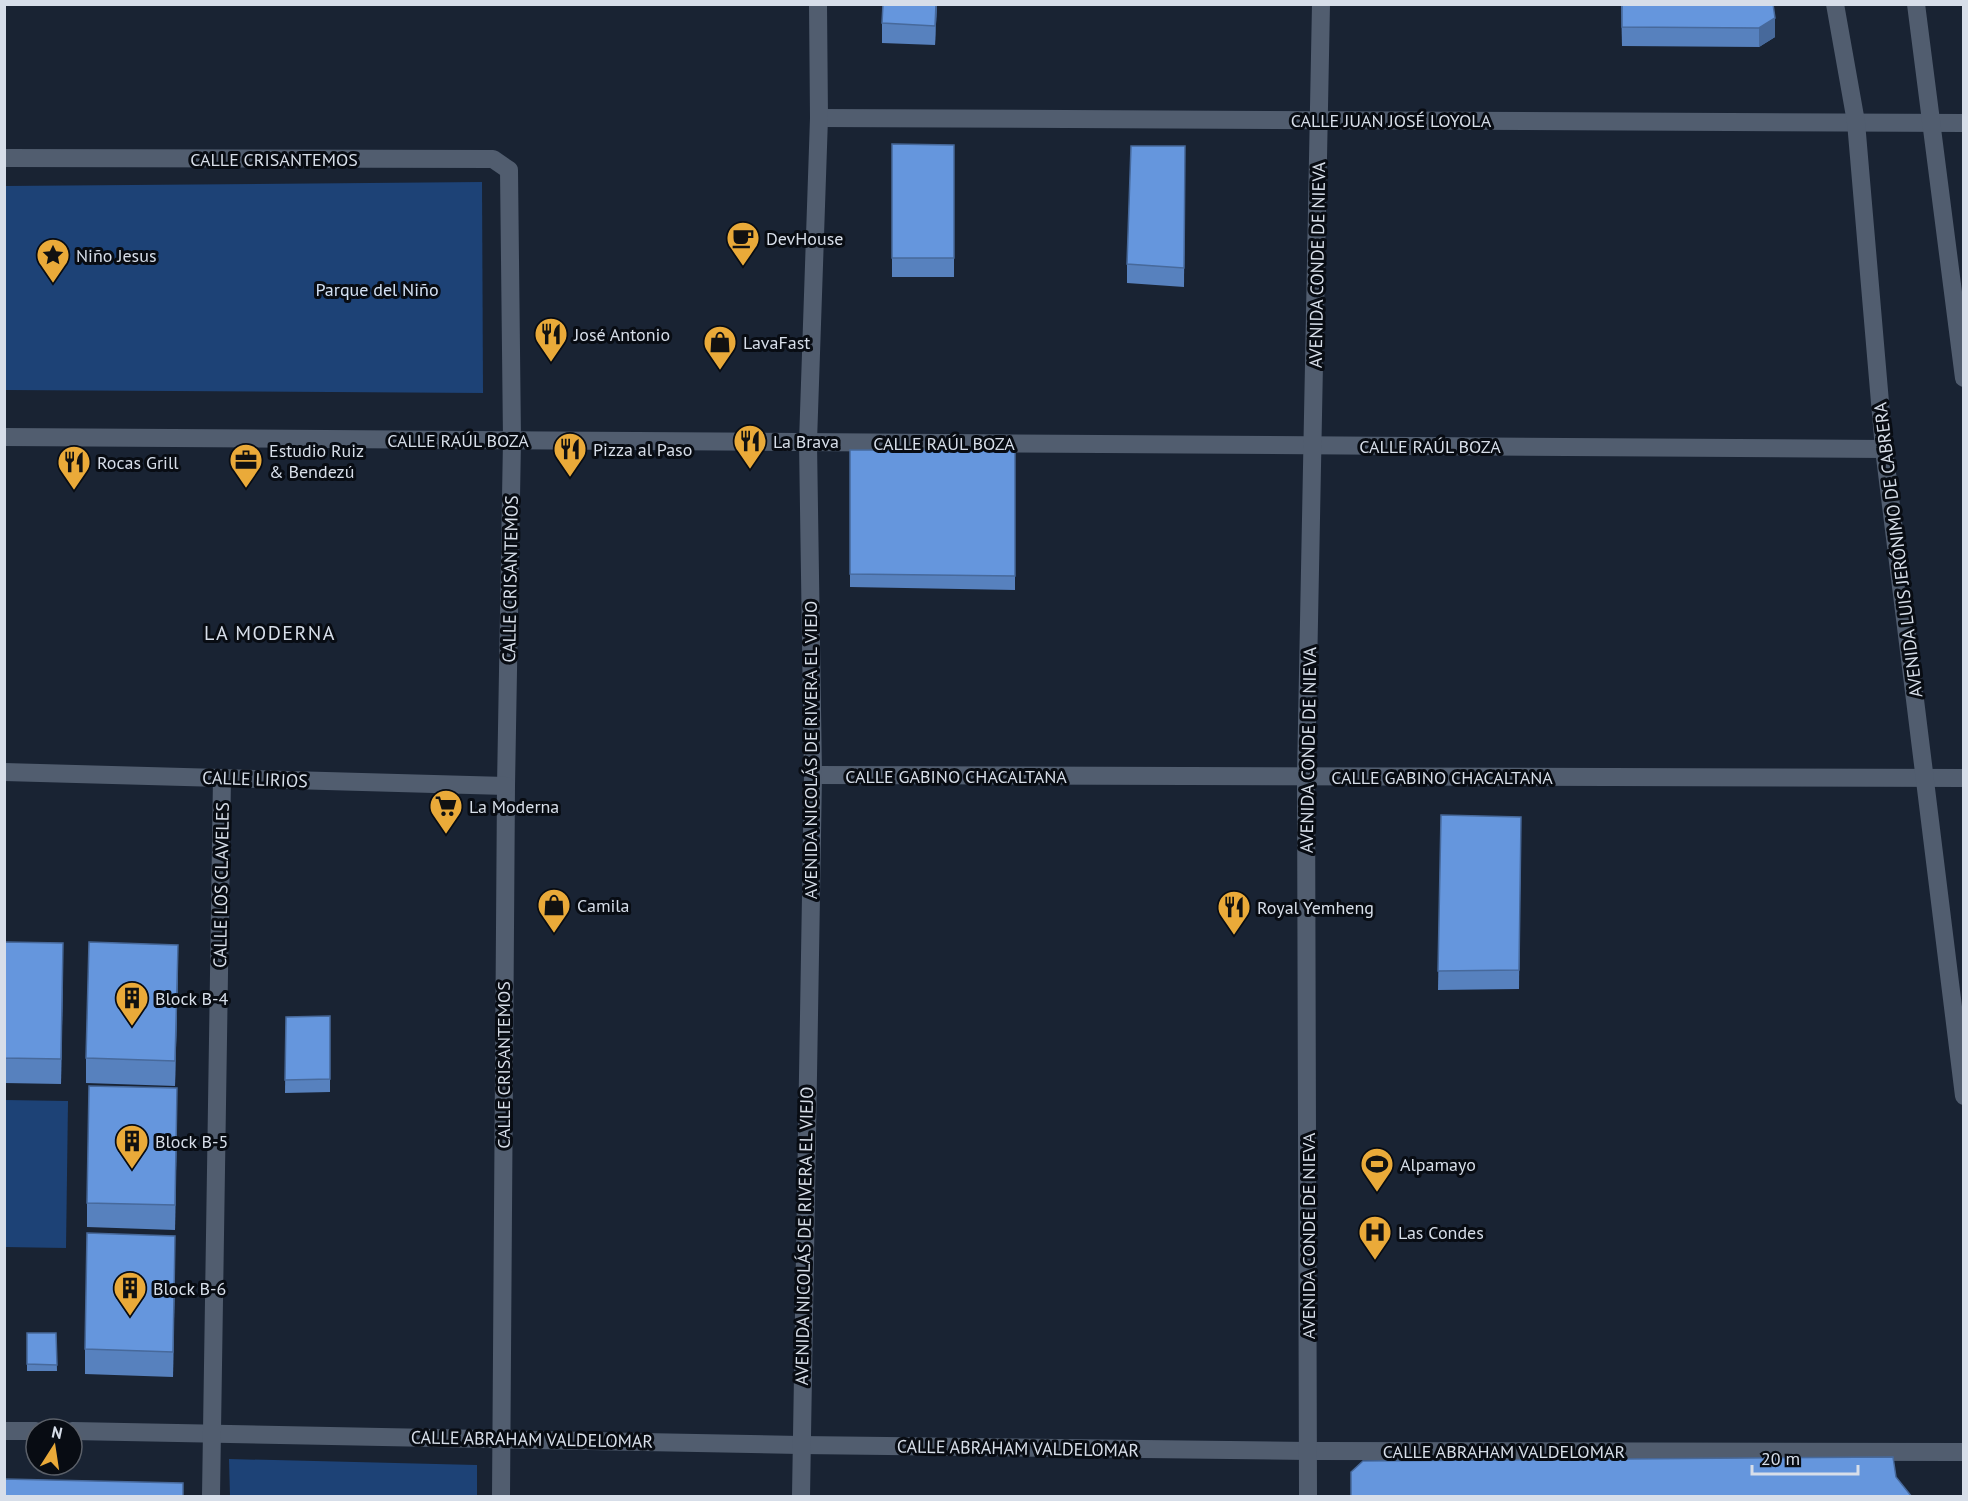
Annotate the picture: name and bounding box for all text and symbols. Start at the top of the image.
street label: CALLE JUAN JOSÉ LOYOLA [1291,109,1492,132]
street label: CALLE CRISANTEMOS [190,148,358,171]
street label: AVENIDA CONDE DE NIEVA [1304,161,1330,368]
cafe icon: DevHouse [725,220,761,267]
place label: DevHouse [766,227,843,250]
place icon: Niño Jesus [35,237,71,284]
place label: Niño Jesus [76,244,156,267]
park label: Parque del Niño [315,278,439,301]
restaurant icon: José Antonio [533,316,569,363]
place label: José Antonio [573,323,670,346]
shop icon: LavaFast [702,324,738,371]
place label: LavaFast [743,331,810,354]
street label: AVENIDA LUIS JERÓNIMO DE CABRERA [1868,400,1928,699]
restaurant icon: La Brava [732,423,768,470]
street label: CALLE RAÚL BOZA [387,429,529,452]
place label: La Brava [773,430,839,453]
restaurant icon: Pizza al Paso [552,431,588,478]
street label: CALLE RAÚL BOZA [873,432,1015,455]
street label: CALLE RAÚL BOZA [1359,435,1501,458]
place label: Pizza al Paso [593,438,692,461]
place label: Estudio Ruiz & Bendezú [269,439,364,483]
office icon: Estudio Ruiz & Bendezú [228,442,264,489]
restaurant icon: Rocas Grill [56,444,92,491]
place label: Rocas Grill [97,451,179,474]
street label: CALLE CRISANTEMOS [497,495,523,663]
street label: AVENIDA NICOLÁS DE RIVERA EL VIEJO [799,601,822,899]
district label: LA MODERNA [204,620,336,646]
street label: AVENIDA CONDE DE NIEVA [1295,646,1321,853]
street label: CALLE GABINO CHACALTANA [845,765,1067,788]
street label: CALLE LIRIOS [202,766,308,792]
street label: CALLE GABINO CHACALTANA [1331,766,1553,789]
supermarket icon: La Moderna [428,788,464,835]
place label: La Moderna [469,795,559,818]
street label: CALLE LOS CLAVELES [208,802,234,968]
shop icon: Camila [536,887,572,934]
restaurant icon: Royal Yemheng [1216,889,1252,936]
place label: Camila [577,894,630,917]
place label: Royal Yemheng [1257,896,1374,919]
building icon: Block B-4 [114,980,150,1027]
street label: CALLE CRISANTEMOS [492,981,515,1149]
place label: Block B-4 [155,987,228,1010]
street label: AVENIDA NICOLÁS DE RIVERA EL VIEJO [790,1086,818,1386]
building icon: Block B-5 [114,1123,150,1170]
place label: Block B-5 [155,1130,228,1153]
street label: AVENIDA CONDE DE NIEVA [1297,1132,1320,1339]
sports icon: Alpamayo [1359,1146,1395,1193]
place label: Alpamayo [1400,1153,1476,1176]
hospital icon: Las Condes [1357,1214,1393,1261]
place label: Las Condes [1398,1221,1484,1244]
building icon: Block B-6 [112,1270,148,1317]
place label: Block B-6 [153,1277,226,1300]
north arrow [24,1417,84,1477]
text: N [50,1421,64,1443]
street label: CALLE ABRAHAM VALDELOMAR [411,1425,654,1453]
street label: CALLE ABRAHAM VALDELOMAR [897,1434,1140,1462]
scale bar [1752,1438,1858,1476]
street label: CALLE ABRAHAM VALDELOMAR [1383,1440,1625,1463]
text: 20 m [1761,1447,1800,1470]

